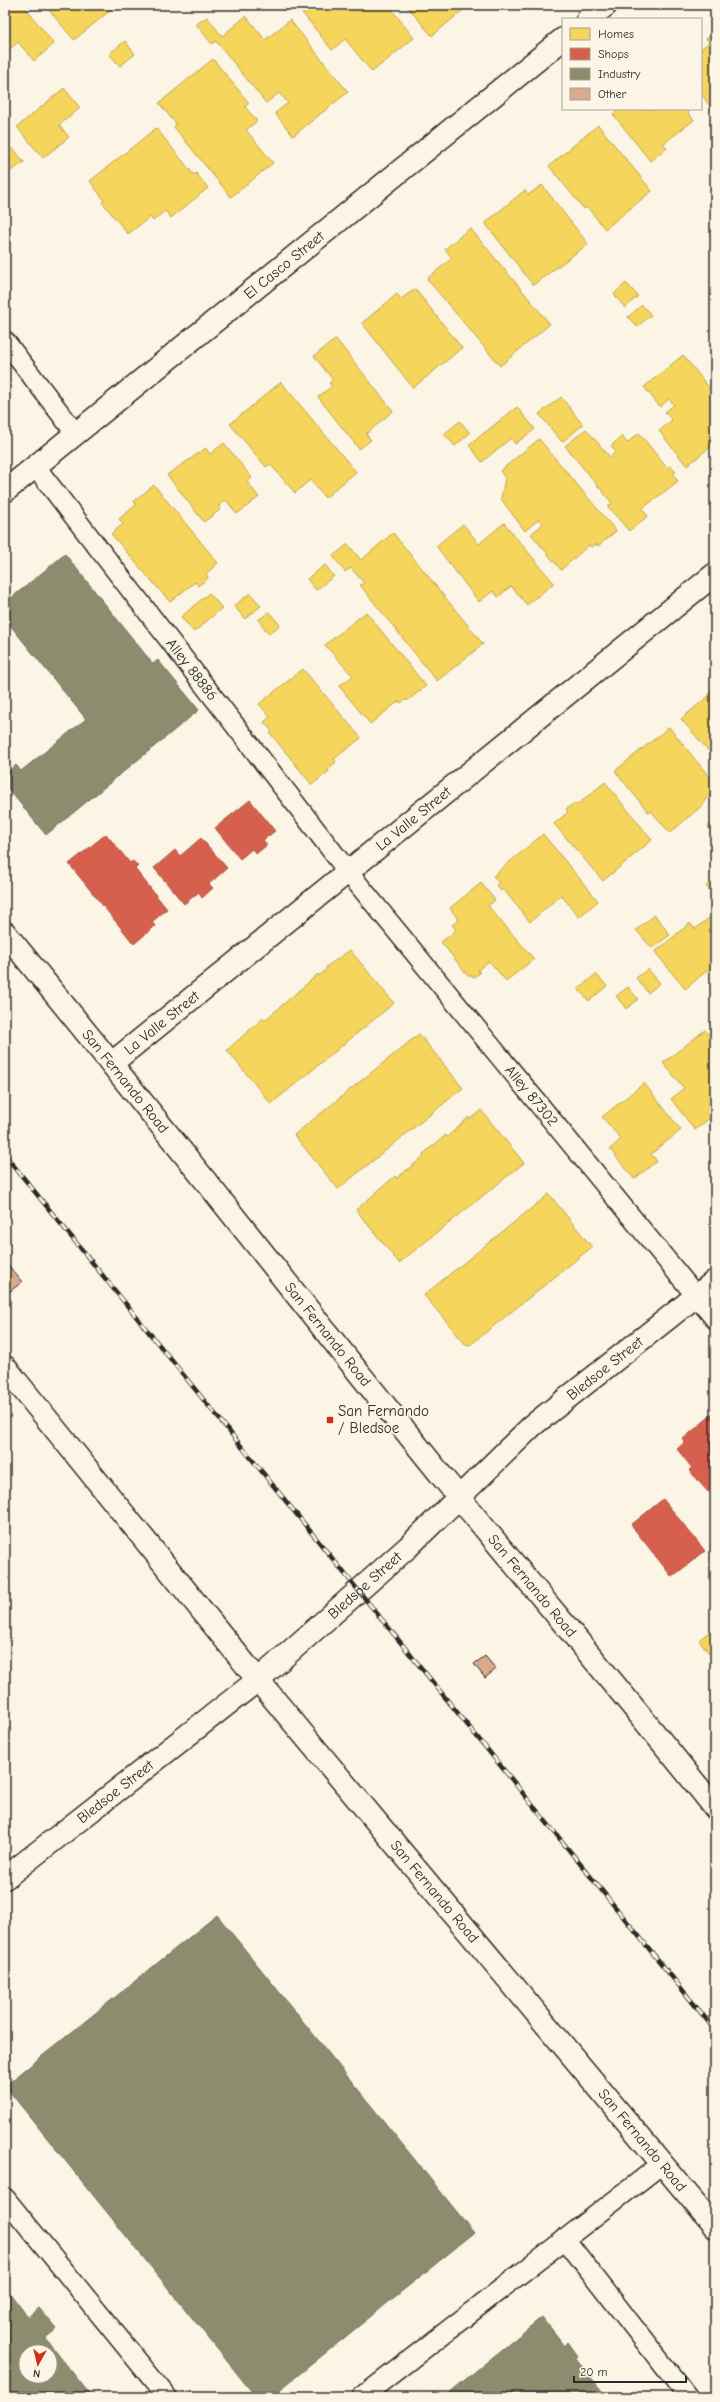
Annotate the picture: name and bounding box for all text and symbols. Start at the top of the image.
legend [562,18,702,110]
text: Homes [598,27,634,41]
text: Shops [598,47,629,61]
text: Industry [598,67,641,81]
text: Other [598,87,627,101]
street label: El Casco Street [240,227,328,303]
street label: Alley 88886 [162,635,222,704]
street label: La Valle Street [372,782,455,854]
street label: La Valle Street [120,986,204,1059]
street label: San Fernando Road [78,1026,173,1137]
street label: Alley 87302 [501,1061,562,1130]
street label: San Fernando Road [281,1278,375,1390]
street label: Bledsoe Street [563,1332,647,1404]
place label: San Fernando / Bledsoe [338,1402,429,1437]
marker: San Fernando / Bledsoe [325,1415,335,1425]
street label: San Fernando Road [484,1531,580,1641]
street label: Bledsoe Street [324,1547,406,1623]
street label: Bledsoe Street [73,1756,158,1827]
street label: San Fernando Road [387,1836,483,1946]
street label: San Fernando Road [594,2085,690,2195]
north arrow [18,2344,58,2384]
scale bar [574,2358,686,2384]
text: 20 m [580,2365,608,2379]
text: N [32,2366,41,2380]

